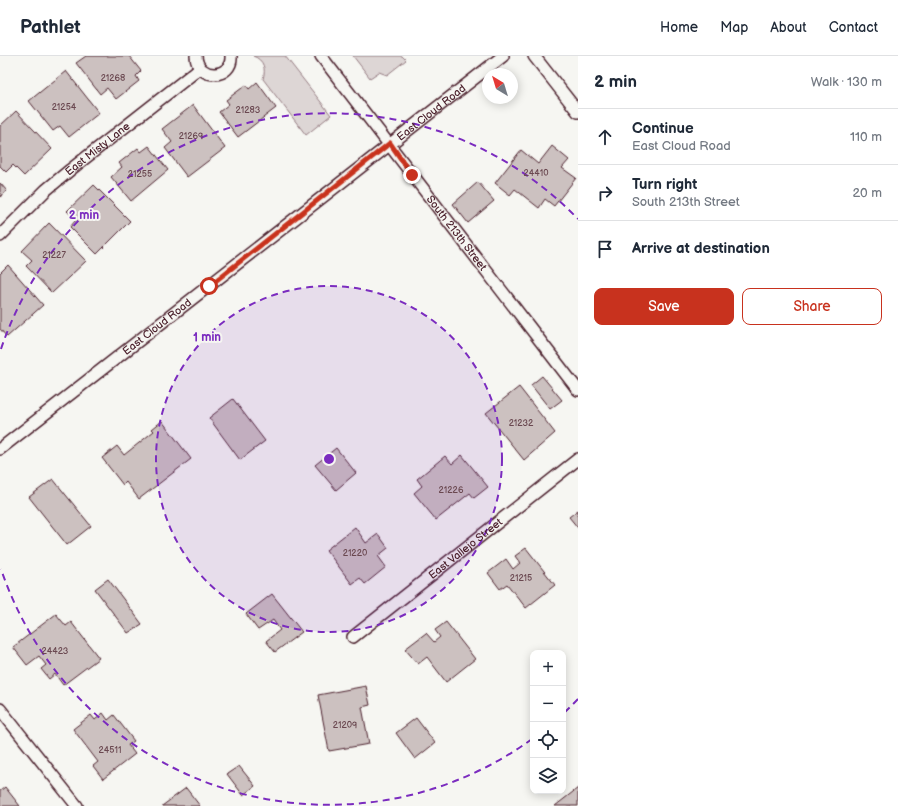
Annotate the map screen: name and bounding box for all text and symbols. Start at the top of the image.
text: Pathlet [20,16,81,39]
text: Home [660,19,698,36]
text: Map [720,19,748,36]
text: About [770,19,807,36]
text: Contact [829,19,878,36]
north arrow [482,68,518,104]
text: 2 min [594,72,637,92]
house number: 21268 [101,73,125,84]
text: Walk · 130 m [811,74,882,90]
street label: East Cloud Road [394,82,468,144]
house number: 21254 [52,102,77,113]
house number: 21283 [236,105,261,116]
street label: East Misty Lane [63,119,133,178]
text: Continue [632,119,694,138]
icon: ahead [594,126,616,148]
text: 110 m [850,129,882,145]
house number: 21269 [179,131,203,142]
text: East Cloud Road [632,138,731,154]
route end [403,166,421,184]
house number: 24410 [524,168,548,179]
house number: 21255 [128,169,152,180]
text: Turn right [632,175,697,194]
icon: right [594,182,616,204]
text: 20 m [852,185,882,201]
street label: South 213th Street [424,193,490,274]
text: South 213th Street [632,194,740,210]
text: 2 min [69,208,99,223]
icon: arrive [594,238,616,260]
text: Arrive at destination [632,239,770,258]
house number: 21227 [42,250,66,261]
route start [200,277,218,295]
button: Save [594,288,734,325]
button: Share [742,288,882,325]
street label: East Cloud Road [120,296,194,358]
text: 1 min [193,330,221,345]
house number: 21232 [509,418,534,429]
centre of rings [322,452,336,466]
house number: 21226 [439,485,464,496]
street label: East Vallejo Street [426,515,505,582]
house number: 21220 [343,548,367,559]
house number: 21215 [510,573,532,584]
house number: 24423 [42,646,69,657]
map controls [530,650,566,794]
button: + [530,650,566,686]
button: − [530,686,566,722]
house number: 21209 [333,720,357,731]
button: locate [530,722,566,758]
house number: 24511 [99,745,121,756]
button: layers [530,758,566,794]

